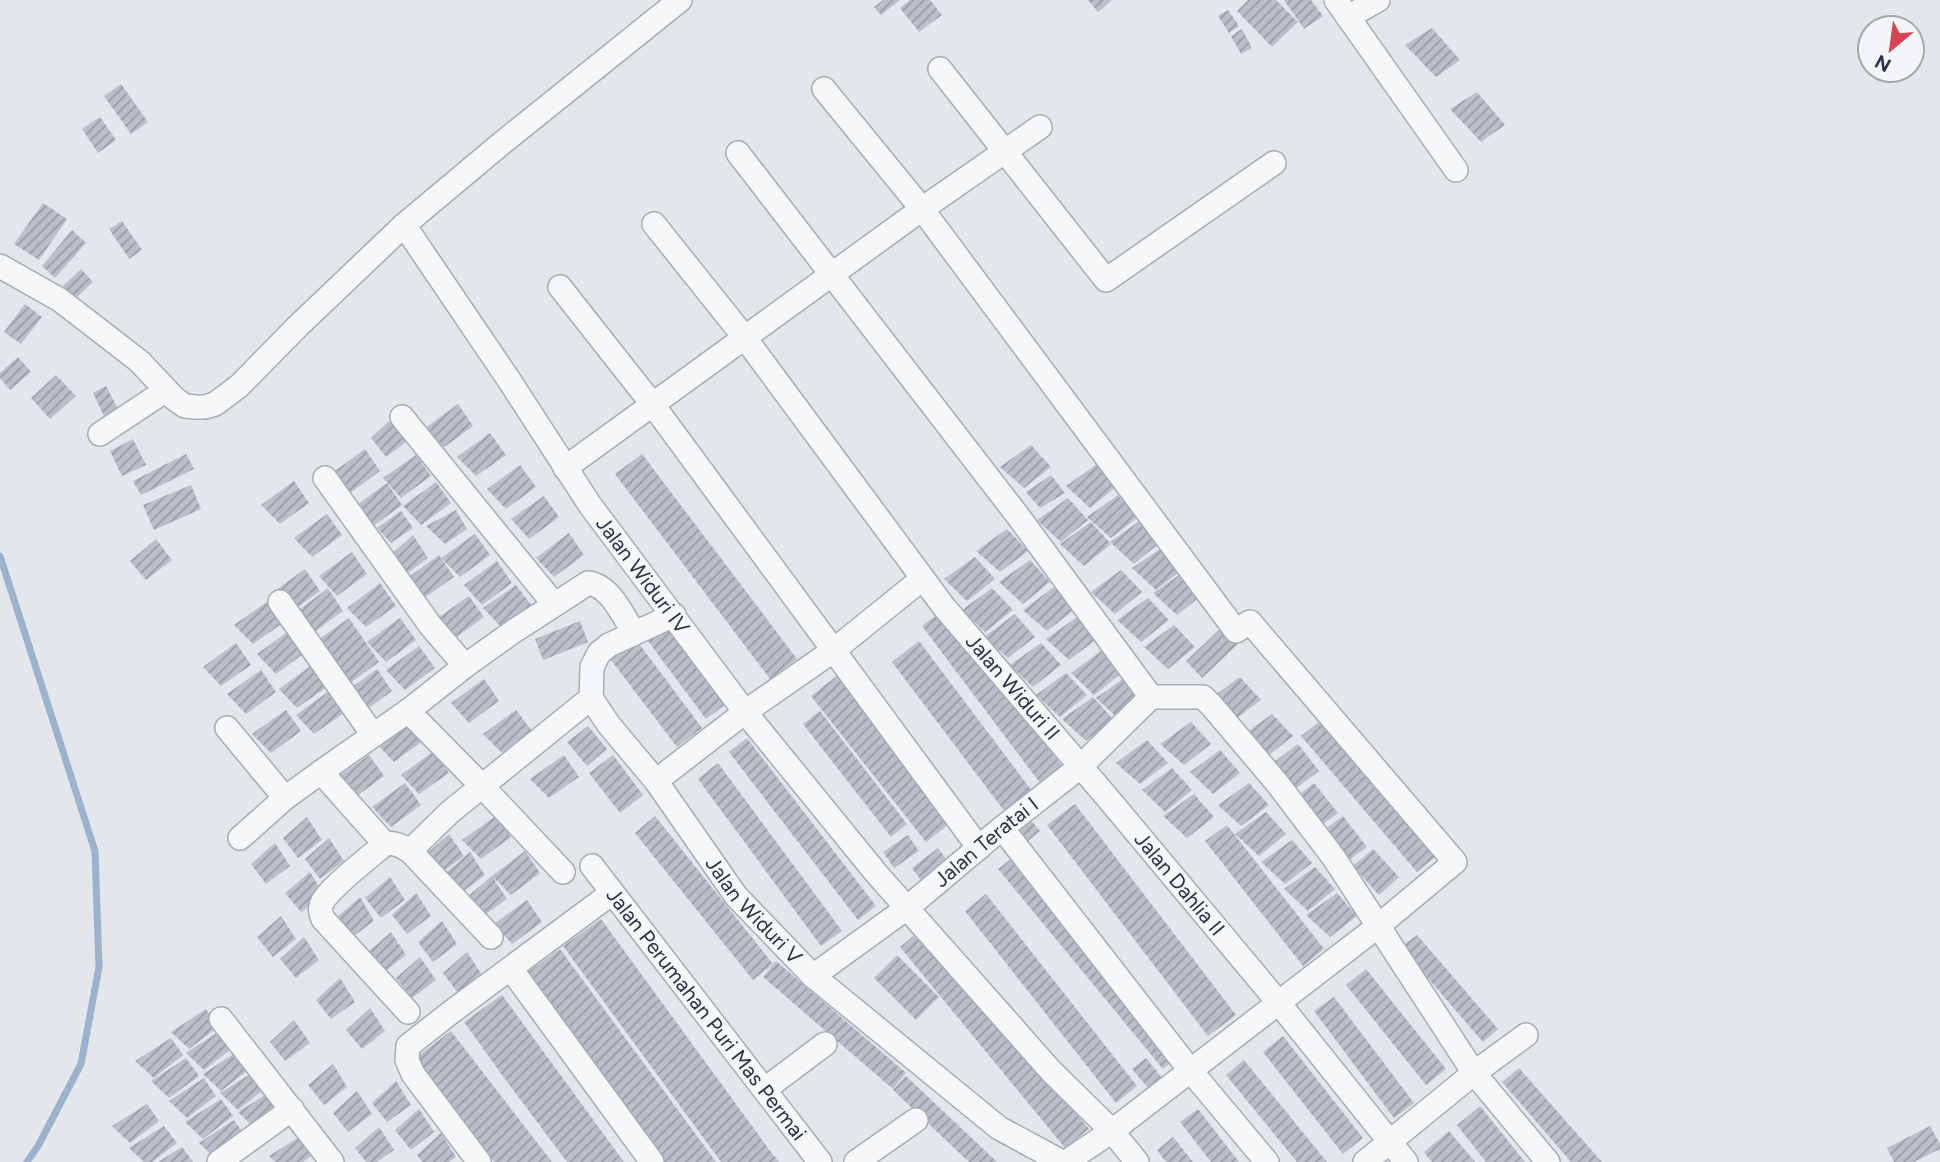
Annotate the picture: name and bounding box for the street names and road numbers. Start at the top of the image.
street label: Jalan Widuri IV [591,511,695,639]
street label: Jalan Widuri II [961,629,1065,745]
street label: Jalan Teratai I [929,791,1043,892]
street label: Jalan Dahlia II [1129,827,1230,941]
street label: Jalan Widuri V [700,852,808,969]
street label: Jalan Perumahan Puri Mas Permai [601,882,812,1145]

